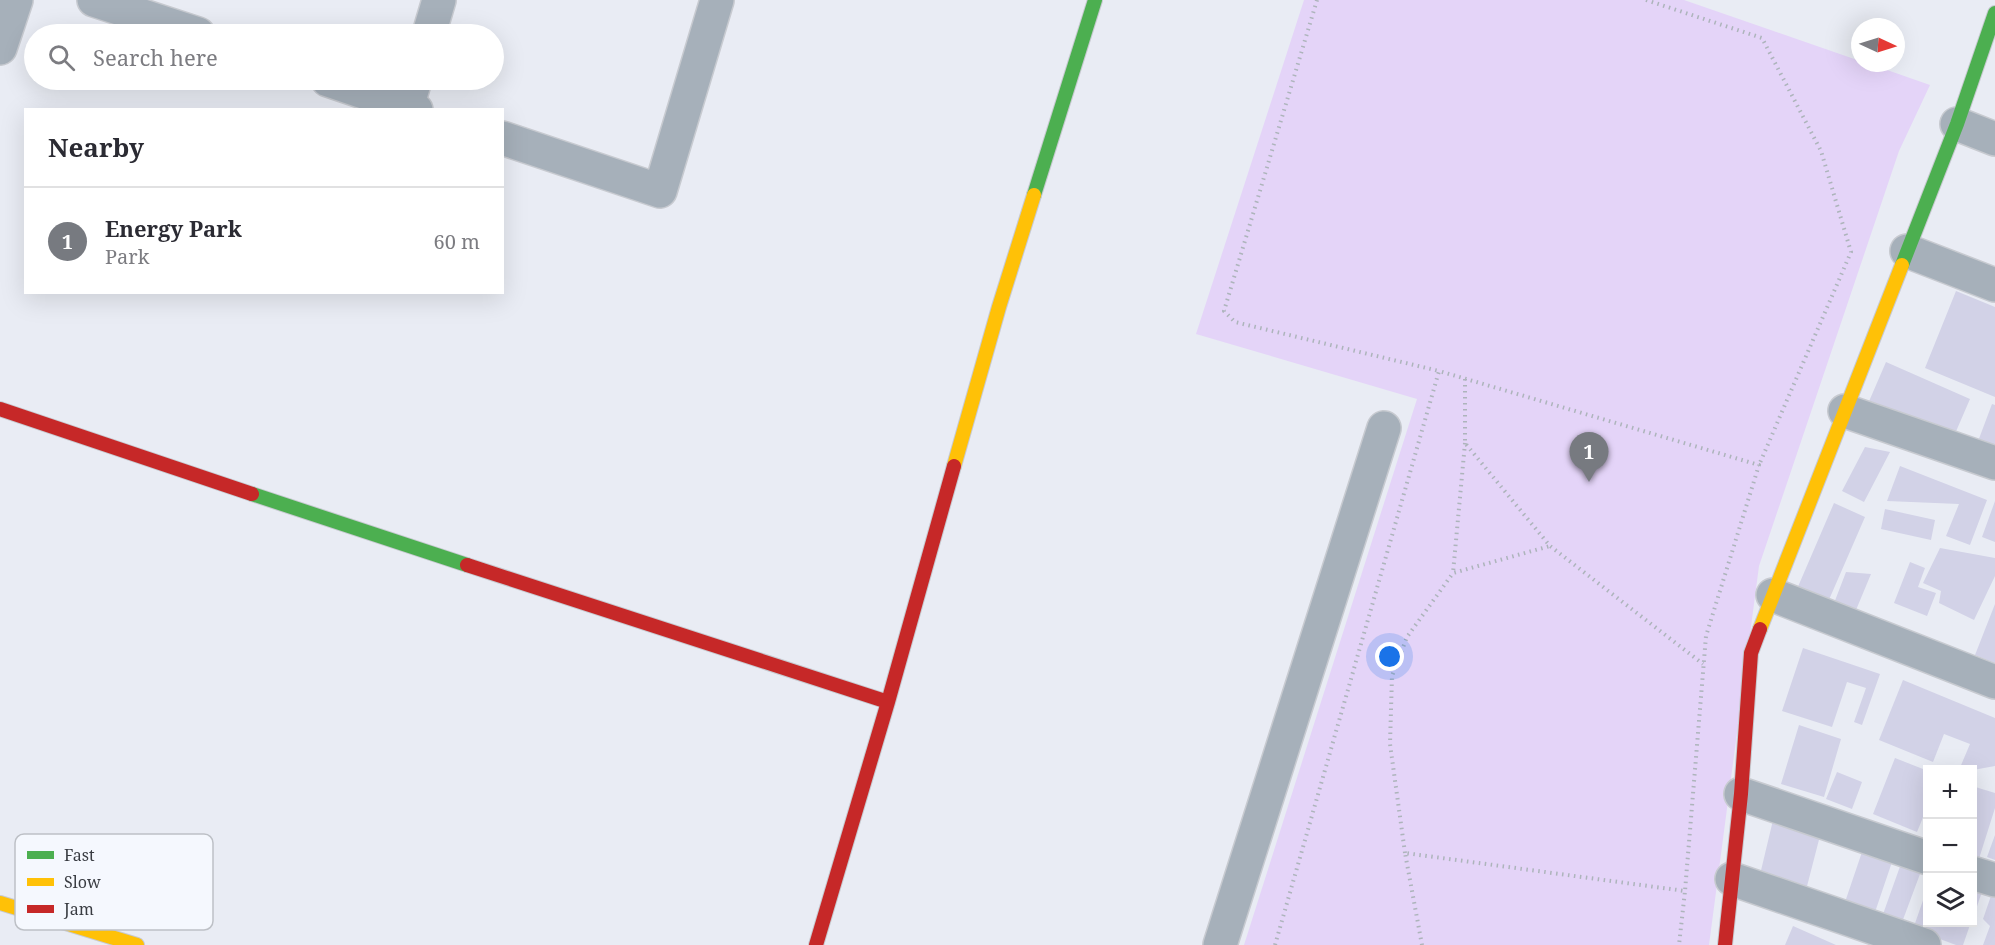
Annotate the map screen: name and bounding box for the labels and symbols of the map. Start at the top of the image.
north arrow [1851,18,1905,72]
pin: 1 [1570,432,1608,482]
your location [1375,642,1404,671]
legend [15,834,213,930]
text: Fast [64,844,95,866]
text: Slow [64,871,101,893]
text: Jam [63,898,94,920]

